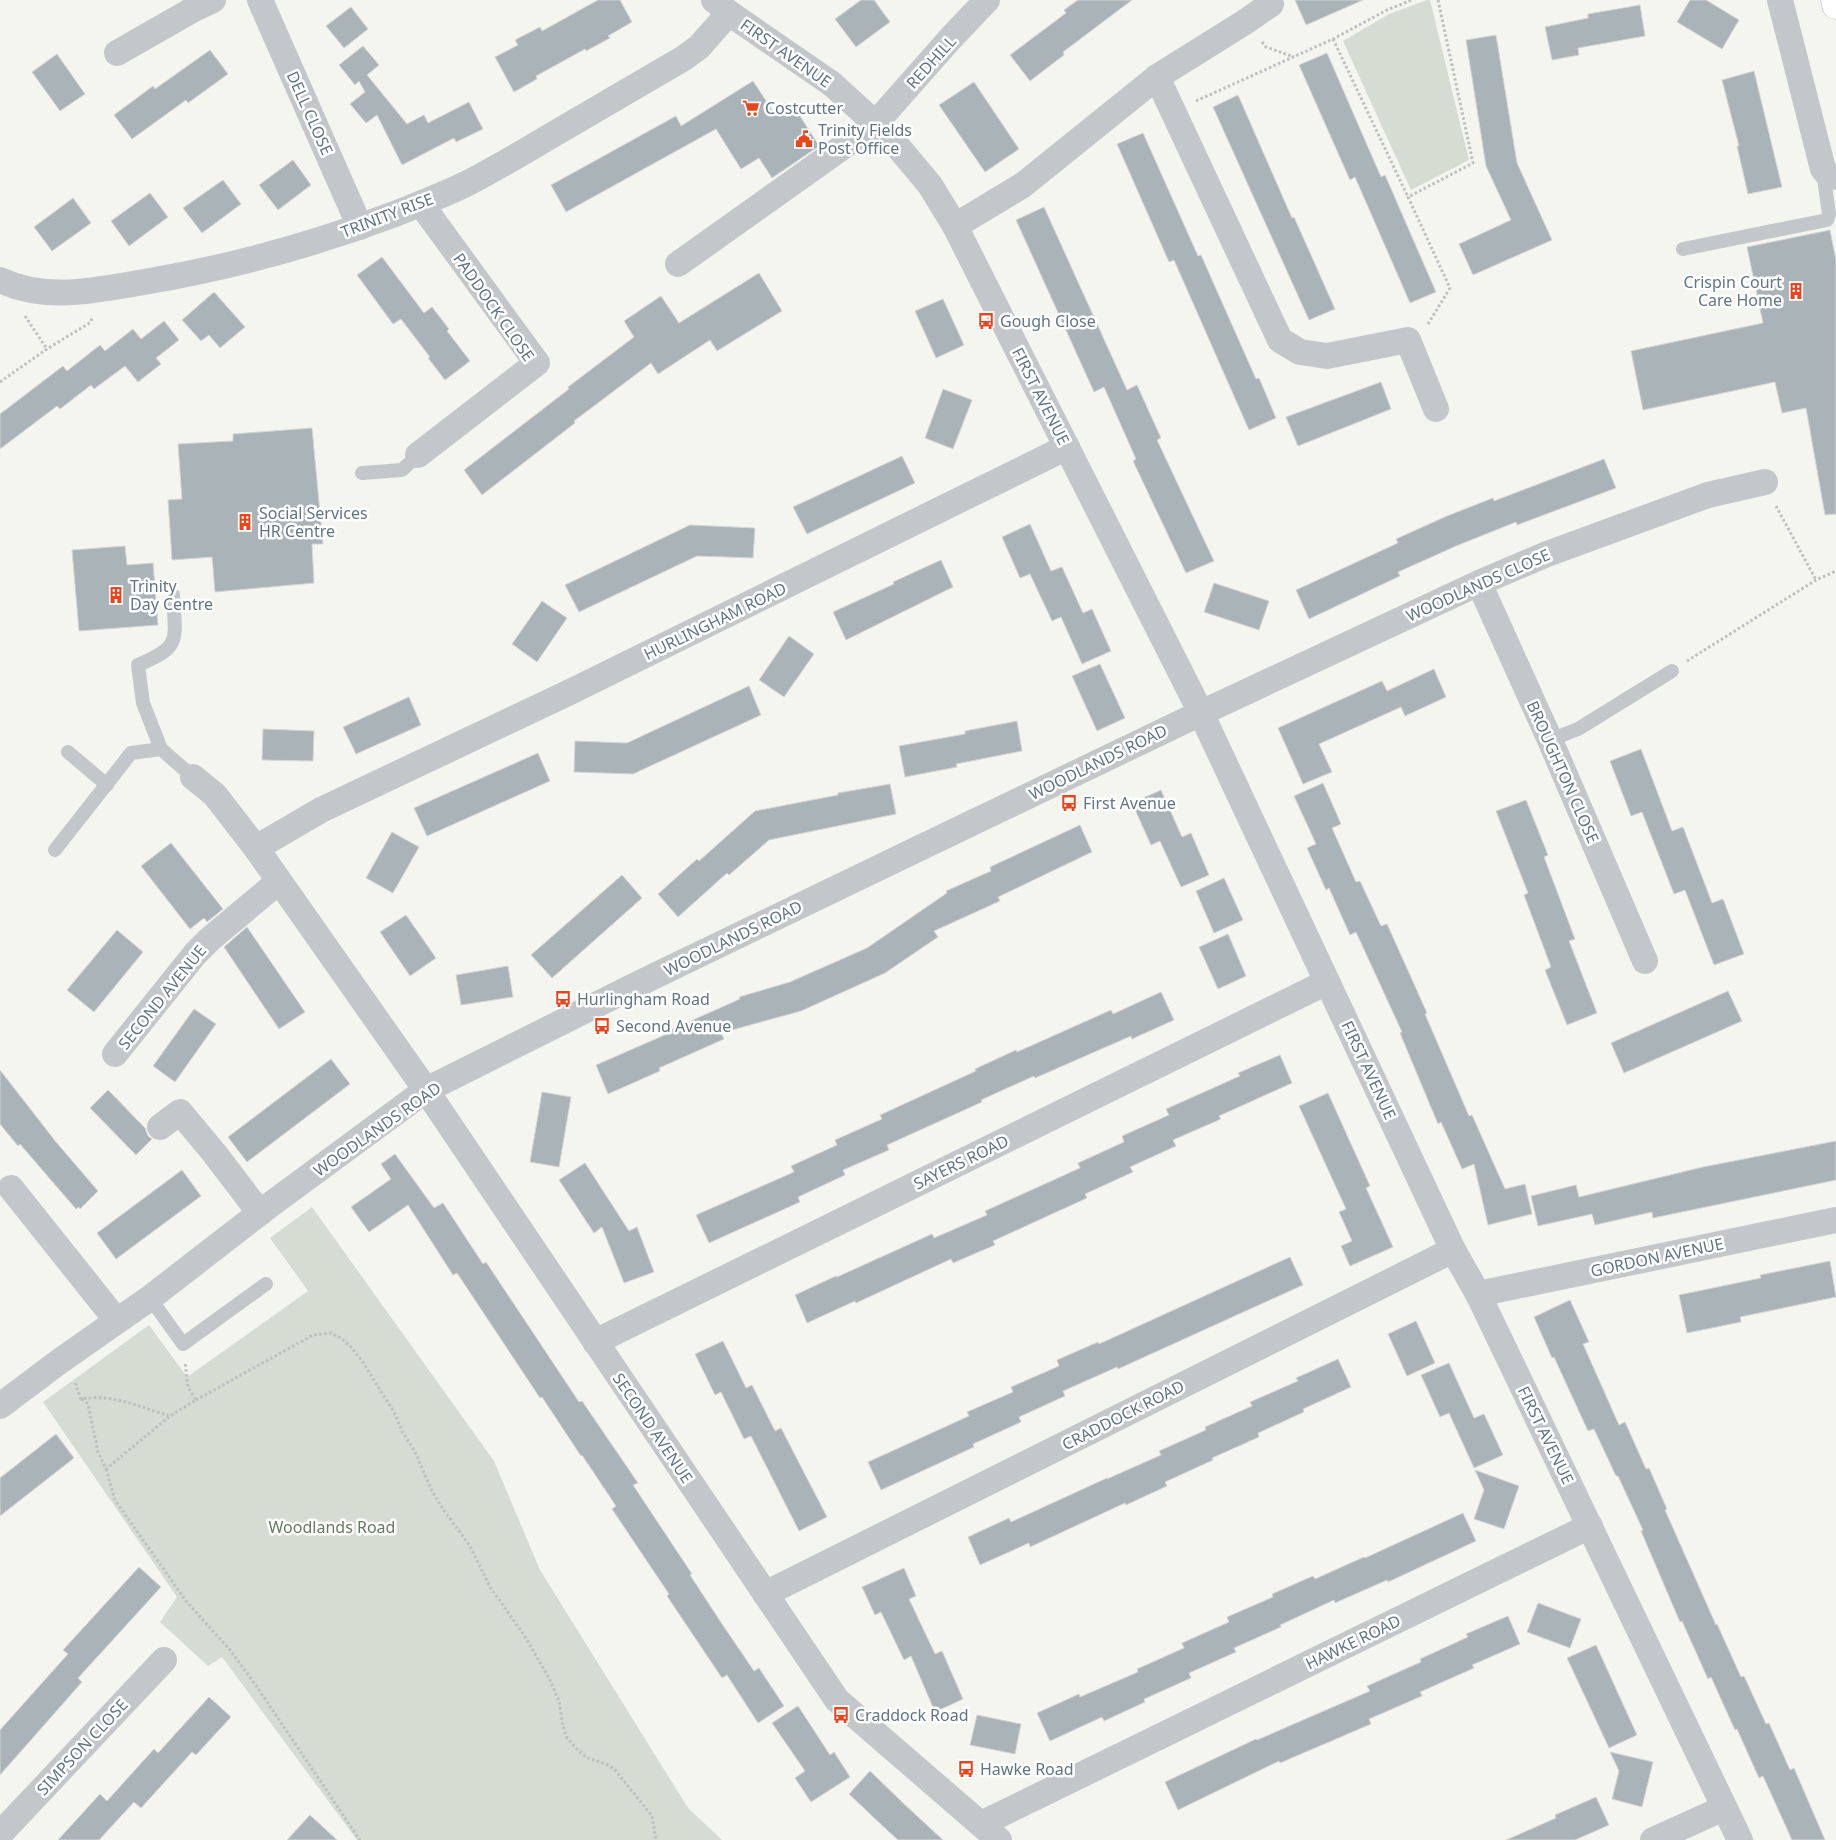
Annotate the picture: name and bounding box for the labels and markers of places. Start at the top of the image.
place label: Costcutter [765,97,843,119]
supermarket icon: Costcutter [741,98,761,118]
place label: Trinity Fields Post Office [818,119,912,159]
public building icon: Trinity Fields Post Office [794,129,814,149]
place label: Crispin Court Care Home [1683,271,1782,311]
building icon: Crispin Court Care Home [1786,281,1806,301]
place label: Gough Close [1000,310,1096,332]
bus stop icon: Gough Close [976,311,996,331]
place label: Social Services HR Centre [259,502,368,542]
building icon: Social Services HR Centre [235,512,255,532]
place label: Trinity Day Centre [130,575,213,615]
building icon: Trinity Day Centre [106,585,126,605]
place label: First Avenue [1083,792,1176,814]
bus stop icon: First Avenue [1059,793,1079,813]
place label: Hurlingham Road [577,988,710,1010]
bus stop icon: Hurlingham Road [553,989,573,1009]
place label: Second Avenue [616,1015,731,1037]
bus stop icon: Second Avenue [592,1016,612,1036]
place label: Craddock Road [855,1704,969,1726]
bus stop icon: Craddock Road [831,1705,851,1725]
place label: Hawke Road [980,1758,1074,1780]
bus stop icon: Hawke Road [956,1759,976,1779]

